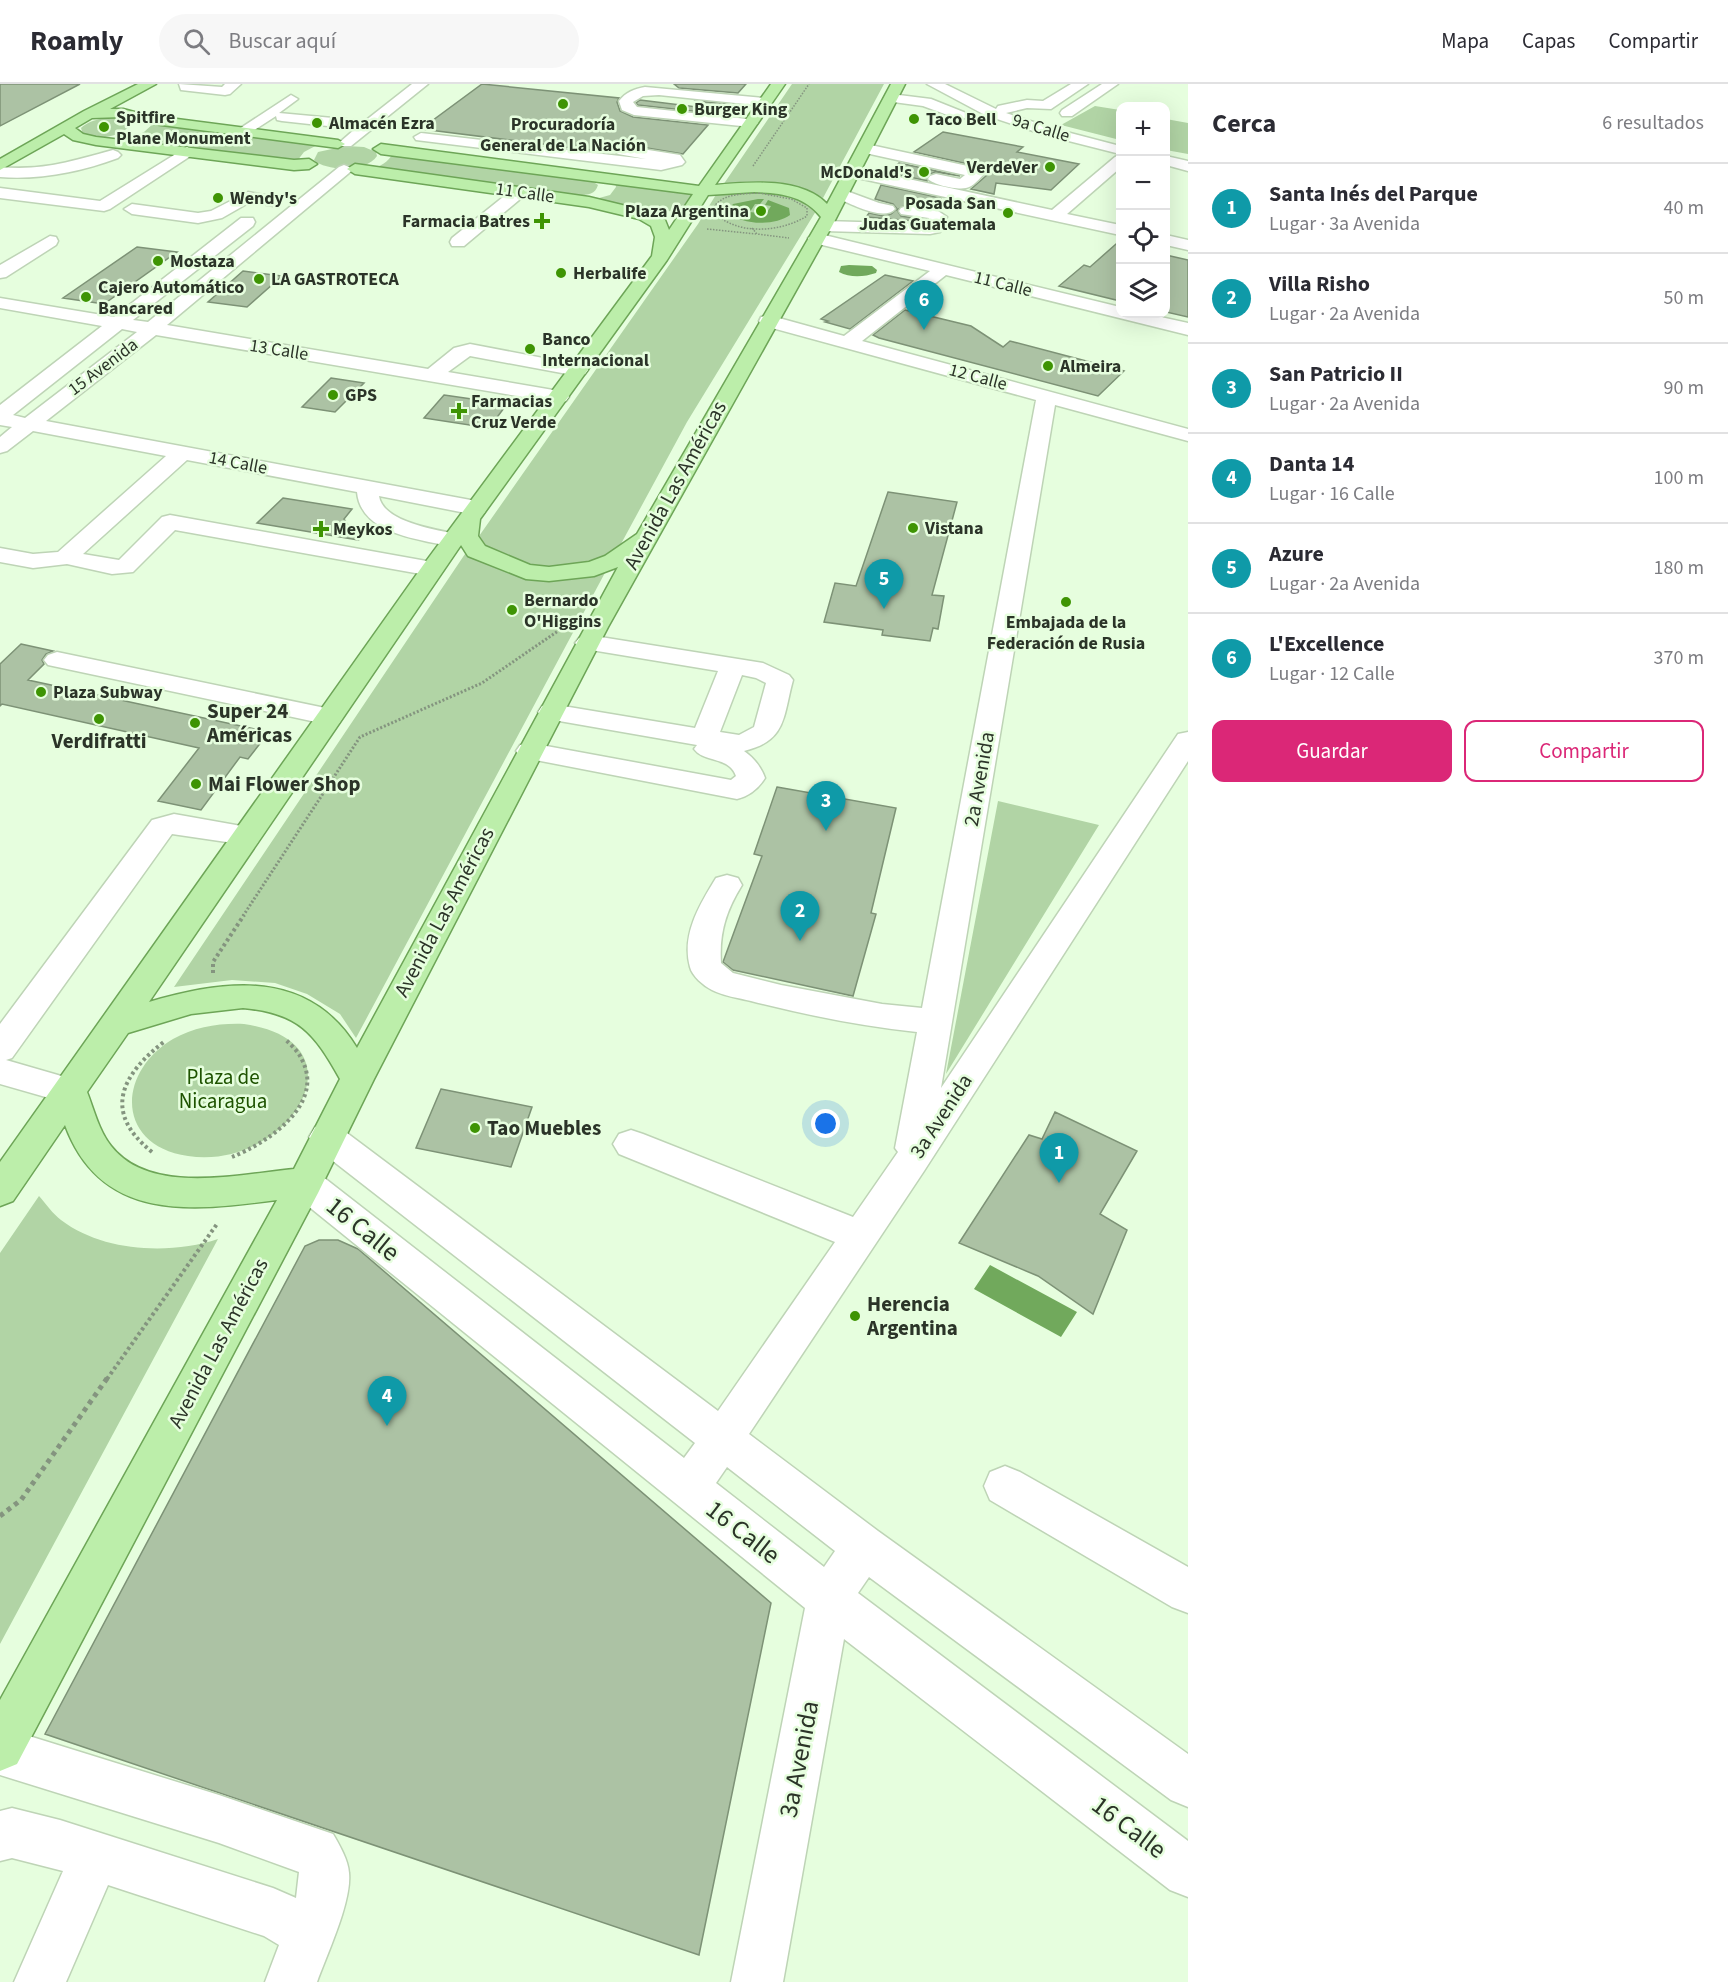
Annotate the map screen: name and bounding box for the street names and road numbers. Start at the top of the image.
street label: 9a Calle [1009,107,1073,149]
street label: 11 Calle [494,177,556,209]
street label: 11 Calle [971,265,1035,303]
street label: 15 Avenida [63,332,143,402]
street label: 13 Calle [248,333,310,367]
street label: 12 Calle [946,357,1010,397]
street label: Avenida Las Américas [616,395,734,575]
street label: 14 Calle [207,445,269,481]
street label: 2a Avenida [956,729,1002,829]
street label: Avenida Las Américas [386,821,502,1002]
street label: 3a Avenida [902,1068,980,1164]
street label: 16 Calle [318,1188,408,1270]
street label: Avenida Las Américas [160,1252,276,1433]
street label: 16 Calle [698,1491,788,1573]
street label: 3a Avenida [770,1697,828,1821]
street label: 16 Calle [1084,1787,1174,1867]

